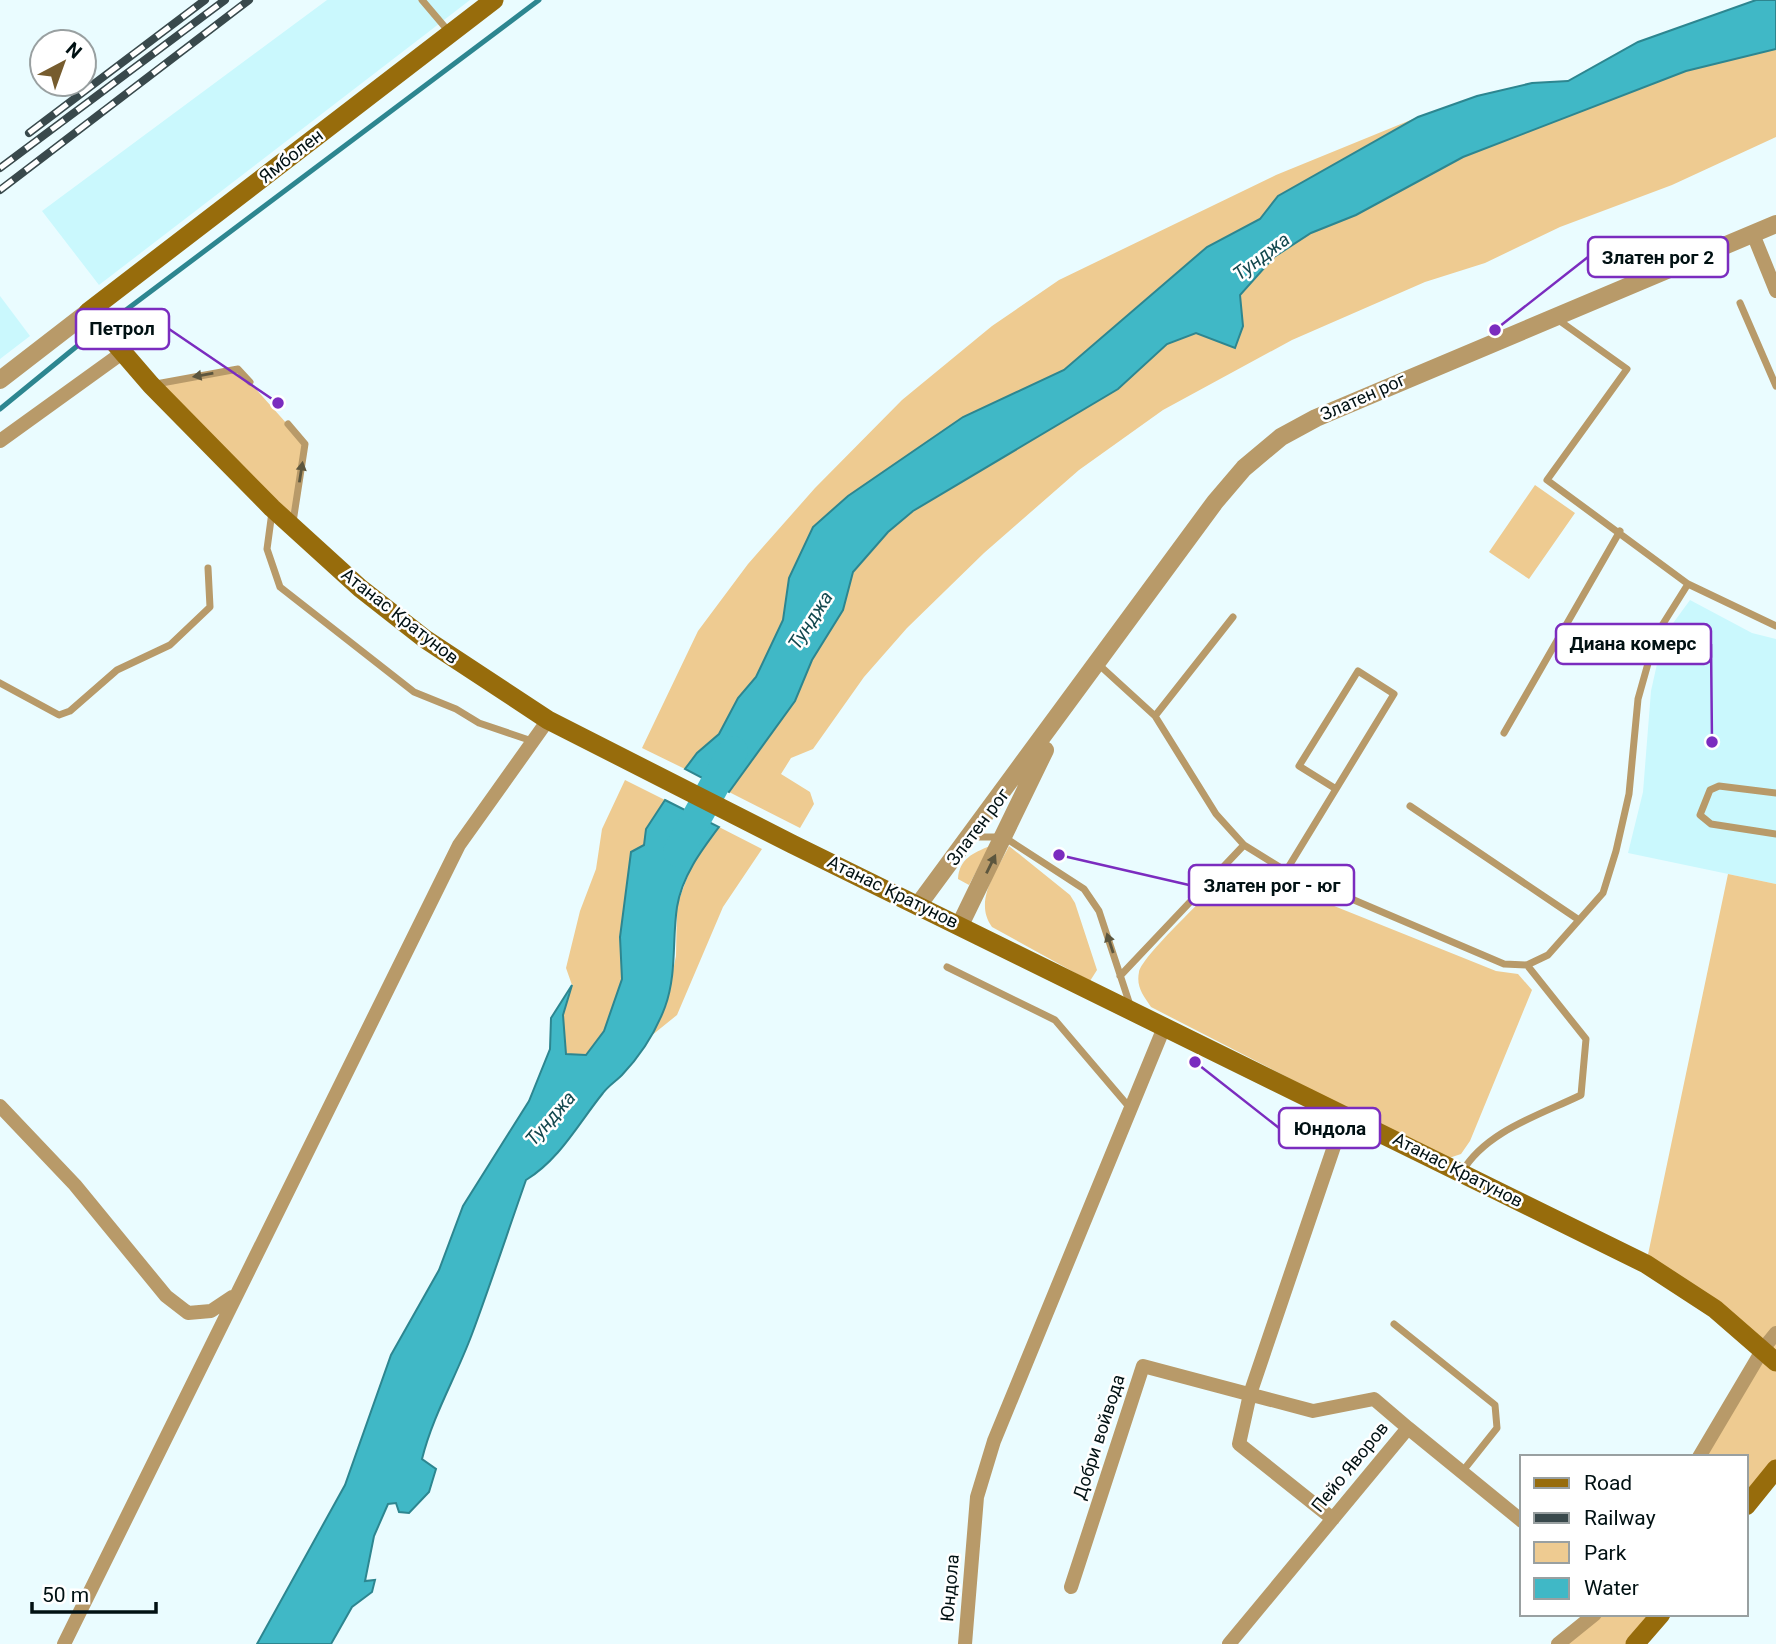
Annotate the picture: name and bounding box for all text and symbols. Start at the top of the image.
north arrow [28,28,98,98]
text: N [61,37,86,64]
street label: Ямболен [255,124,327,187]
water label: Тунджа [1228,228,1294,285]
callout: Златен рог 2 [1588,237,1728,277]
text: Златен рог 2 [1602,246,1714,269]
callout: Петрол [76,309,169,349]
text: Петрол [89,317,155,340]
street label: Златен рог [1317,368,1409,425]
one-way arrow [192,370,214,381]
one-way arrow [296,461,307,483]
street label: Атанас Кратунов [338,563,463,668]
water label: Тунджа [783,587,838,654]
callout: Диана комерс [1556,624,1711,664]
text: Диана комерс [1570,632,1697,655]
street label: Златен рог [942,784,1014,869]
street label: Атанас Кратунов [824,851,962,932]
one-way arrow [985,854,996,874]
callout: Златен рог - юг [1189,865,1354,905]
text: Златен рог - юг [1203,874,1341,897]
one-way arrow [1104,933,1114,954]
water label: Тунджа [520,1086,580,1150]
callout: Юндола [1279,1108,1380,1148]
text: Юндола [1294,1117,1366,1140]
street label: Атанас Кратунов [1390,1128,1527,1211]
street label: Добри войвода [1068,1372,1129,1502]
street label: Пейо Яворов [1307,1417,1392,1516]
legend [1520,1455,1748,1616]
text: Road [1584,1471,1632,1495]
text: Railway [1584,1506,1656,1530]
text: Park [1584,1541,1627,1565]
street label: Юндола [936,1553,963,1623]
scale bar [32,1570,156,1614]
text: Water [1584,1576,1639,1600]
text: 50 m [42,1583,89,1607]

